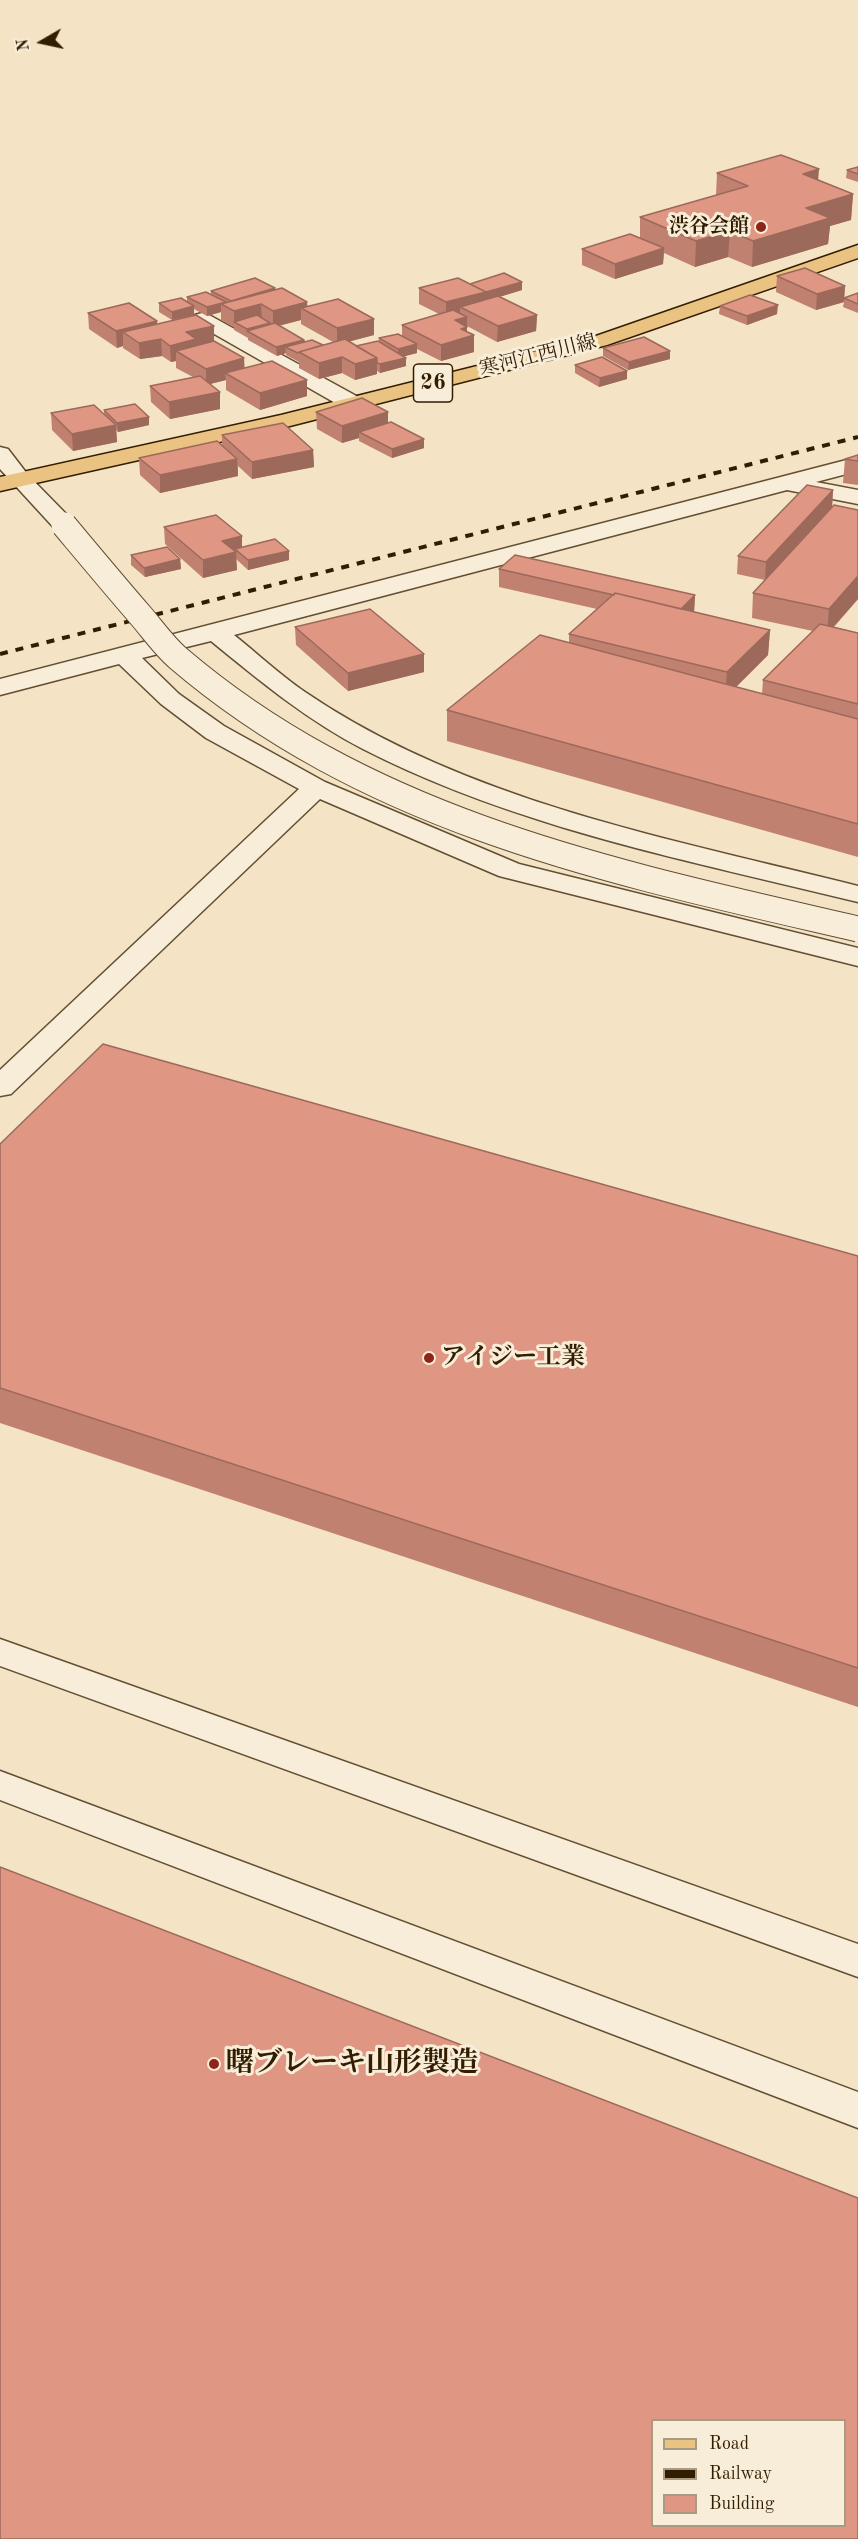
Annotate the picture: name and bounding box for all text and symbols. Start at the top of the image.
north arrow [12,12,72,72]
text: N [15,38,33,52]
place label: 渋谷会館 [669,215,749,239]
marker: 渋谷会館 [754,220,768,234]
street label: 寒河江西川線 [477,330,599,382]
road number: 26 [414,364,452,402]
place label: アイジー工業 [441,1344,585,1372]
marker: アイジー工業 [422,1351,436,1365]
place label: 曙ブレーキ山形製造 [226,2047,478,2081]
marker: 曙ブレーキ山形製造 [207,2057,221,2071]
legend [651,2419,846,2527]
text: Road [709,2435,749,2453]
text: Railway [709,2465,772,2483]
text: Building [709,2495,774,2513]

